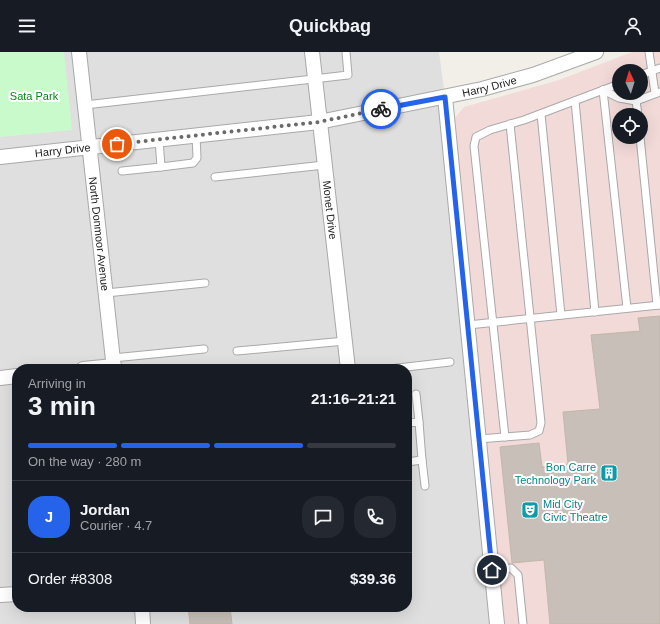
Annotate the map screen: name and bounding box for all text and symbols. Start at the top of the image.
icon: menu [16,15,38,37]
icon: person [622,15,644,37]
text: Quickbag [289,16,371,36]
north arrow [612,64,648,100]
map controls [612,64,648,144]
street label: Harry Drive [461,74,518,99]
courier [361,89,401,129]
park label: Sata Park [10,90,59,102]
icon: bike [370,98,392,120]
button: locate [612,108,648,144]
pin [100,127,134,161]
icon: bag [106,133,128,155]
street label: Harry Drive [34,141,91,159]
street label: North Donmoor Avenue [87,176,111,292]
street label: Monet Drive [321,180,339,240]
text: Arriving in [28,376,86,391]
text: 21:16–21:21 [311,390,396,407]
text: 3 min [28,391,96,421]
text: On the way · 280 m [28,454,141,469]
place label: Bon Carre Technology Park [515,461,596,486]
building icon: Bon Carre Technology Park [599,463,619,483]
button: chat [302,496,344,538]
button: phone [354,496,396,538]
place label: Mid City Civic Theatre [543,498,608,523]
theatre icon: Mid City Civic Theatre [520,500,540,520]
text: Jordan [80,501,130,518]
text: J [45,508,53,525]
text: Courier · 4.7 [80,518,152,533]
pin [475,553,509,587]
icon: home [481,559,503,581]
text: Order #8308 [28,570,112,587]
text: $39.36 [350,570,396,587]

